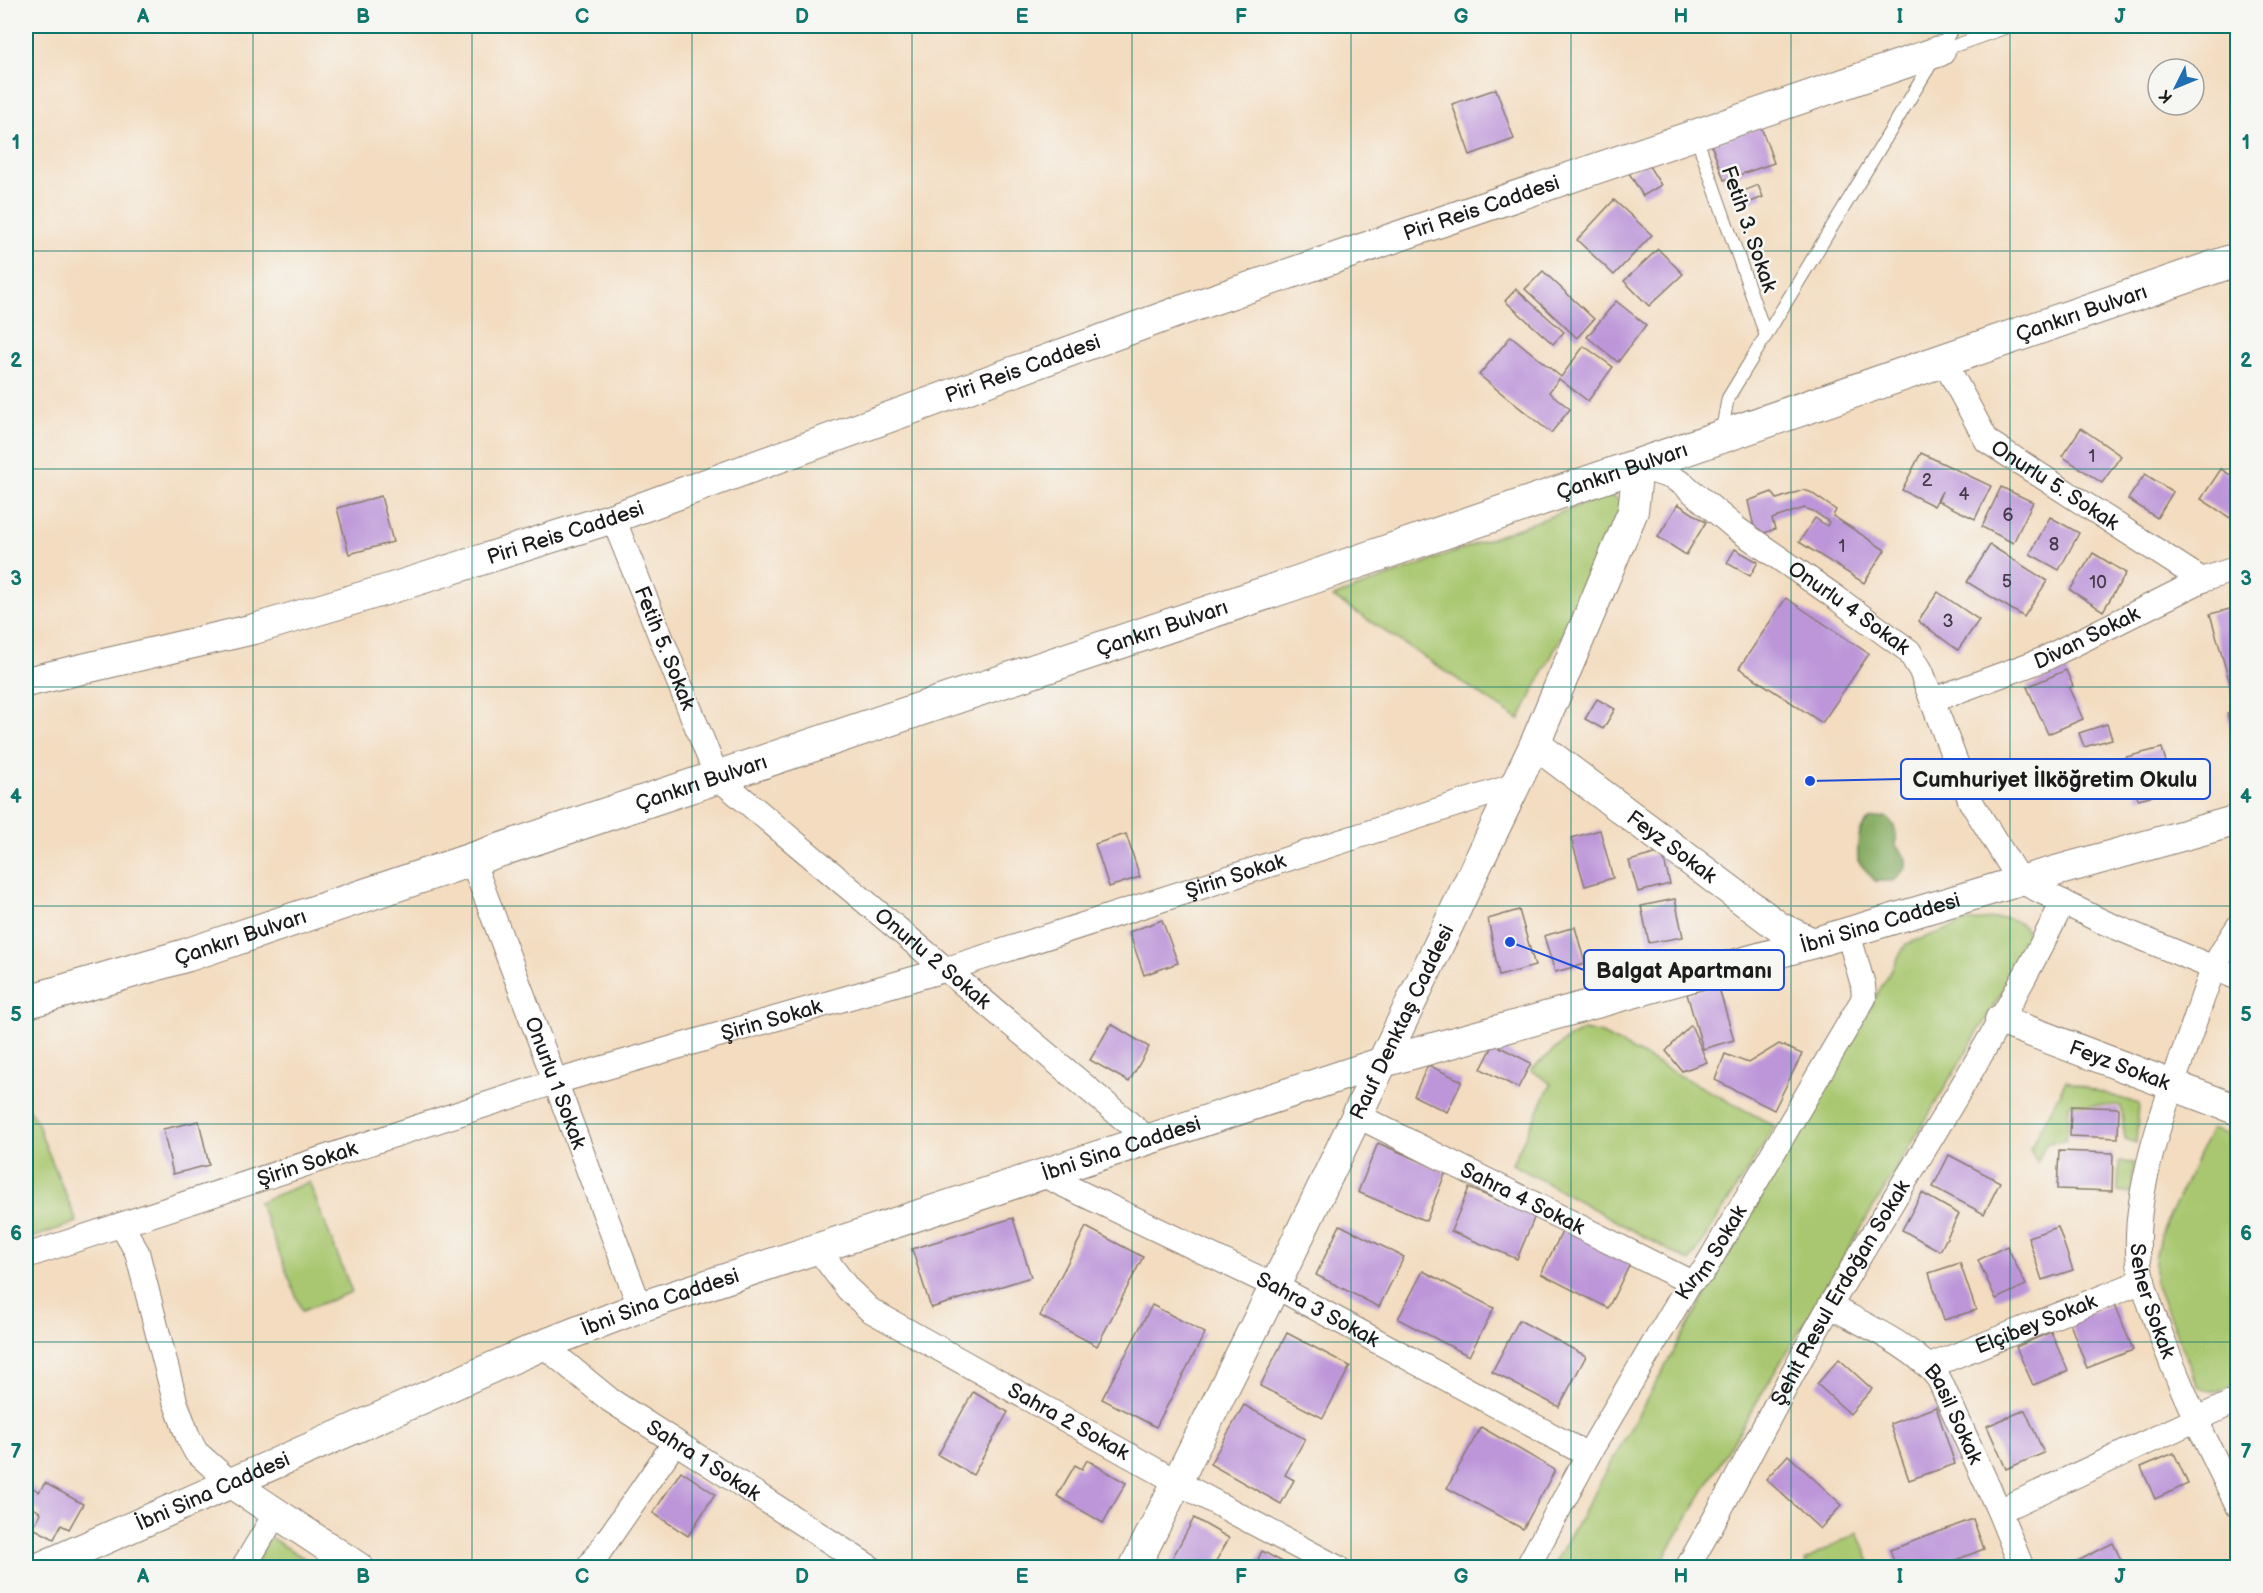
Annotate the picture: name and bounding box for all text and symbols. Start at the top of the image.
text: A [136,5,150,29]
text: B [356,5,370,29]
text: C [575,5,589,29]
text: D [795,5,809,29]
text: E [1016,5,1029,29]
text: F [1235,5,1247,29]
text: G [1454,5,1469,29]
text: H [1674,5,1688,29]
text: I [1897,5,1903,29]
text: J [2115,5,2127,29]
north arrow [2146,57,2206,117]
text: K [2155,86,2177,107]
text: 1 [12,131,20,155]
text: 1 [2242,131,2250,155]
street label: Fetih 3. Sokak [1716,163,1783,296]
street label: Piri Reis Caddesi [1400,170,1563,246]
street label: Çankırı Bulvarı [2012,279,2150,347]
street label: Piri Reis Caddesi [942,329,1104,408]
text: 2 [10,349,22,373]
text: 2 [2240,349,2252,373]
street label: Onurlu 5. Sokak [1987,435,2124,536]
street label: Çankırı Bulvarı [1553,437,1691,505]
house number: 1 [2089,446,2095,467]
house number: 2 [1922,470,1933,491]
house number: 4 [1959,484,1970,505]
street label: Piri Reis Caddesi [484,495,647,570]
house number: 6 [2003,505,2014,526]
house number: 8 [2049,534,2059,555]
house number: 1 [1839,536,1845,557]
street label: Onurlu 4 Sokak [1783,556,1915,660]
text: 3 [10,567,22,591]
text: 3 [2240,567,2252,591]
house number: 5 [2002,571,2012,592]
house number: 10 [2089,572,2107,593]
street label: Fetih 5. Sokak [629,582,701,714]
street label: Çankırı Bulvarı [1093,594,1231,662]
street label: Divan Sokak [2030,600,2144,674]
house number: 3 [1942,611,1954,632]
street label: Çankırı Bulvarı [632,749,770,816]
callout: Cumhuriyet İlköğretim Okulu [1901,759,2210,799]
text: Cumhuriyet İlköğretim Okulu [1913,765,2197,794]
text: 4 [10,785,22,809]
text: 4 [2240,785,2252,809]
street label: Feyz Sokak [1622,805,1722,889]
street label: Şirin Sokak [1182,848,1289,904]
street label: İbni Sina Caddesi [1797,887,1963,958]
street label: Çankırı Bulvarı [172,903,309,970]
street label: Onurlu 2 Sokak [870,903,996,1015]
street label: Rauf Denktaş Caddesi [1344,920,1459,1124]
callout: Balgat Apartmanı [1584,950,1784,990]
text: Balgat Apartmanı [1596,958,1772,985]
street label: Şirin Sokak [718,993,825,1046]
text: 5 [10,1003,22,1027]
text: 5 [2240,1003,2252,1027]
street label: Onurlu 1 Sokak [520,1013,592,1153]
street label: Feyz Sokak [2066,1035,2174,1096]
street label: İbni Sina Caddesi [1039,1111,1204,1186]
street label: Şirin Sokak [254,1135,361,1192]
street label: Sahra 4 Sokak [1456,1157,1590,1240]
street label: Şehit Resul Erdoğan Sokak [1765,1175,1916,1410]
street label: Kırım Sokak [1670,1200,1752,1304]
text: 6 [10,1222,22,1246]
text: 6 [2240,1222,2252,1246]
street label: Seher Sokak [2125,1243,2181,1362]
street label: İbni Sina Caddesi [578,1263,742,1341]
street label: Sahra 3 Sokak [1252,1266,1384,1353]
street label: Elçibey Sokak [1971,1288,2101,1359]
street label: Basil Sokak [1919,1358,1989,1469]
street label: Sahra 2 Sokak [1003,1377,1134,1466]
street label: Sahra 1 Sokak [642,1414,766,1507]
text: 7 [10,1440,22,1464]
text: 7 [2240,1440,2252,1464]
street label: İbni Sina Caddesi [132,1446,294,1536]
text: A [136,1565,150,1589]
text: B [356,1565,370,1589]
text: C [575,1565,589,1589]
text: D [795,1565,809,1589]
text: E [1016,1565,1029,1589]
text: F [1235,1565,1247,1589]
text: G [1454,1565,1469,1589]
text: H [1674,1565,1688,1589]
text: I [1897,1565,1903,1589]
text: J [2115,1565,2127,1589]

